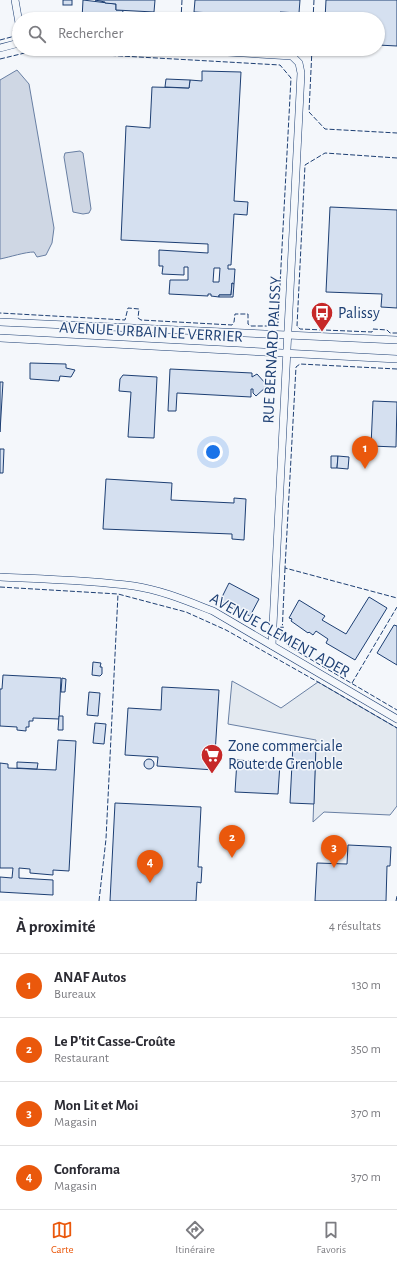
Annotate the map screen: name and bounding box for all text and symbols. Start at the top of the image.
search box [12,12,385,56]
icon: search [26,23,48,45]
text: Rechercher [58,26,123,41]
street label: RUE BERNARD PALISSY [260,275,284,424]
bus stop icon: Palissy [309,300,335,333]
place label: Palissy [338,305,380,322]
street label: AVENUE URBAIN LE VERRIER [59,319,243,345]
pin: 1 [352,436,378,469]
your location [203,442,223,462]
street label: AVENUE CLÉMENT ADER [207,588,354,680]
place label: Zone commerciale Route de Grenoble [228,738,343,772]
supermarket icon: Zone commerciale Route de Grenoble [199,742,225,775]
pin: 2 [219,825,245,858]
pin: 3 [321,835,347,868]
pin: 4 [137,850,163,883]
text: À proximité [16,918,96,935]
text: 4 résultats [329,920,381,933]
text: ANAF Autos [54,970,126,985]
text: 1 [27,979,31,992]
text: 130 m [352,979,381,992]
text: Bureaux [54,988,96,1001]
text: Le P'tit Casse-Croûte [54,1034,175,1049]
text: 2 [26,1043,32,1056]
text: 350 m [351,1043,381,1056]
text: Restaurant [54,1052,109,1065]
text: Mon Lit et Moi [54,1098,138,1113]
text: 3 [26,1107,32,1120]
text: 370 m [351,1107,381,1120]
text: Magasin [54,1116,97,1129]
text: Conforama [54,1162,120,1177]
text: 4 [26,1171,32,1184]
text: 370 m [351,1171,381,1184]
text: Magasin [54,1180,97,1193]
tab: Carte [51,1219,74,1256]
tab: Itinéraire [175,1219,215,1256]
tab: Favoris [317,1219,346,1256]

